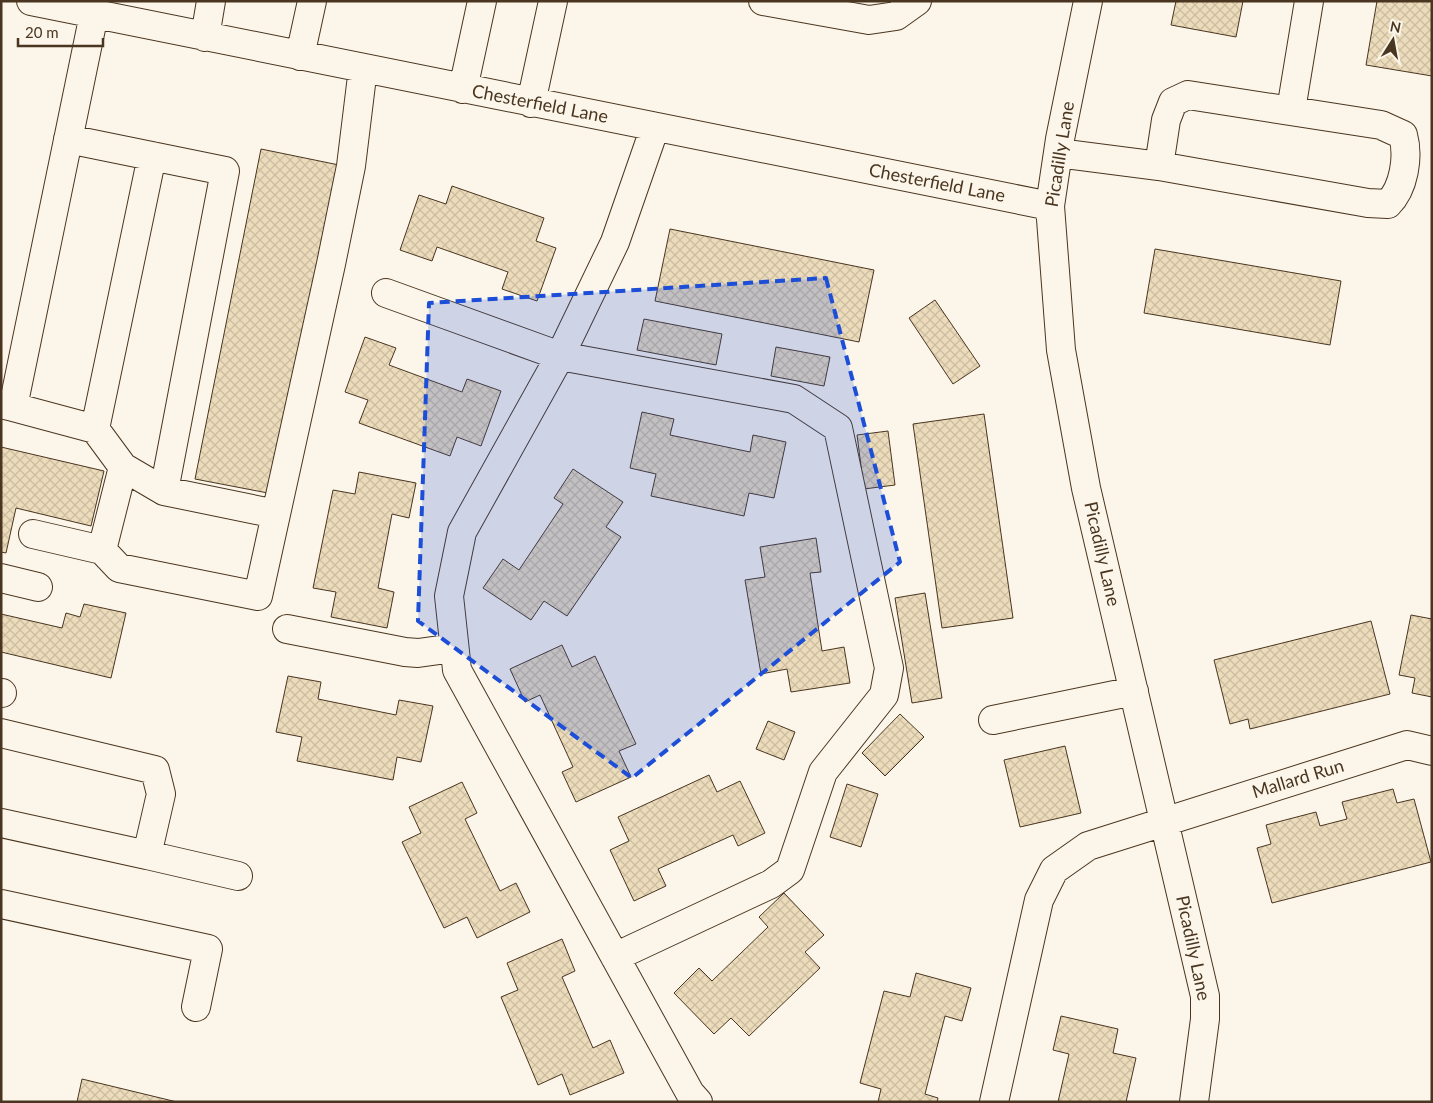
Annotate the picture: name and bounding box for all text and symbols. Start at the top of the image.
scale bar [18,15,102,47]
north arrow [1368,15,1418,65]
text: N [1389,17,1402,36]
text: 20 m [25,23,59,41]
street label: Chesterfield Lane [470,79,610,127]
street label: Picadilly Lane [1040,99,1078,208]
street label: Chesterfield Lane [867,158,1007,206]
street label: Picadilly Lane [1080,499,1126,608]
street label: Mallard Run [1249,754,1346,802]
street label: Picadilly Lane [1172,893,1216,1002]

